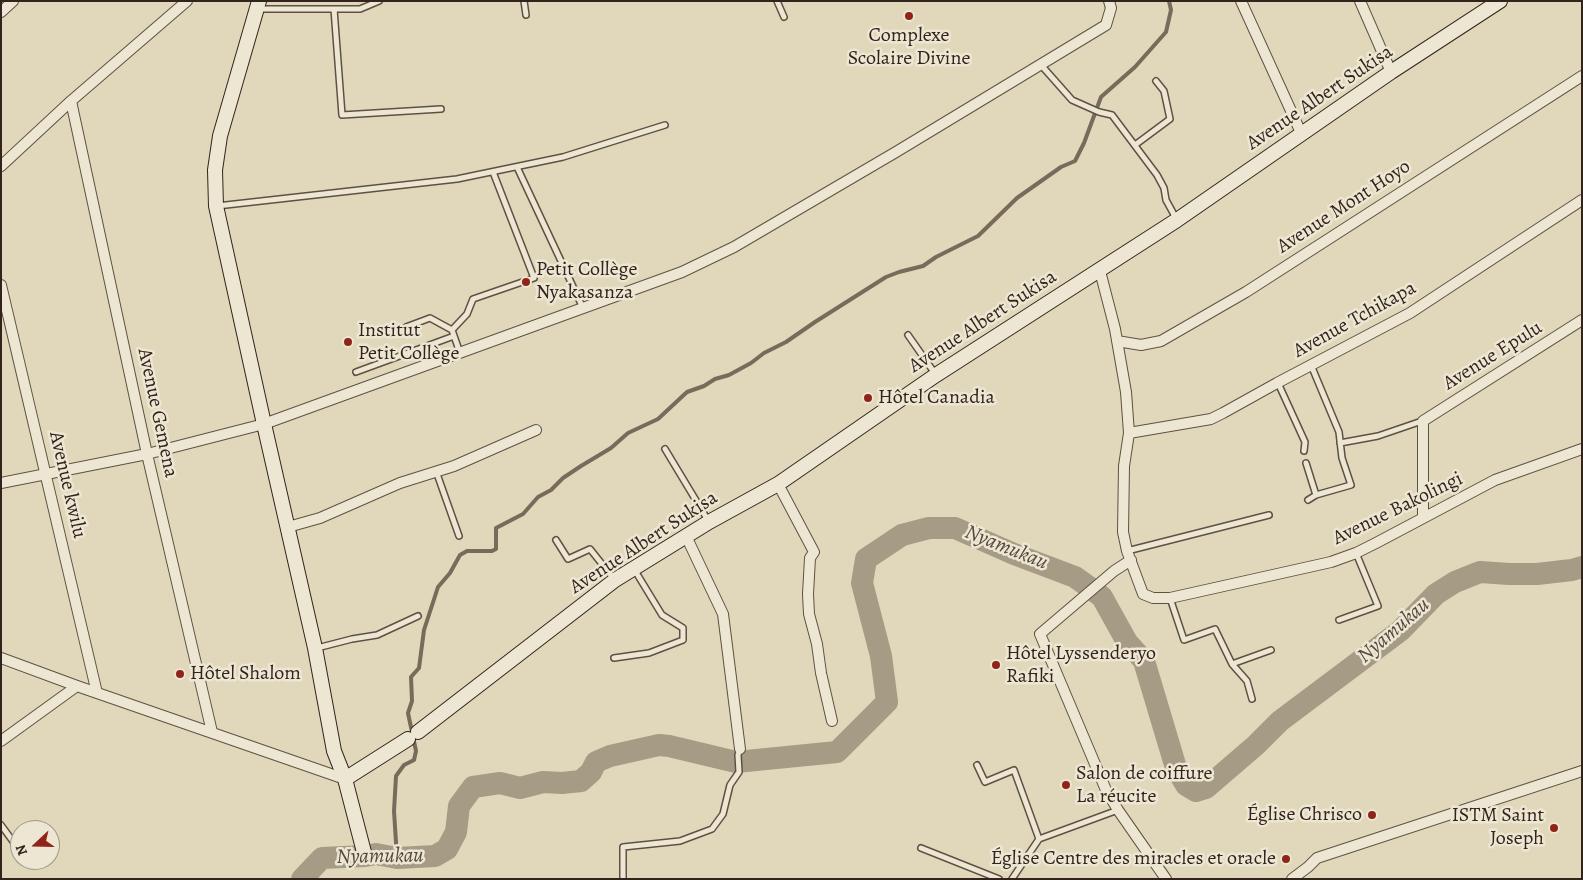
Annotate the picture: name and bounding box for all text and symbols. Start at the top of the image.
marker: Complexe Scolaire Divine [903,10,915,22]
place label: Complexe Scolaire Divine [848,24,970,71]
street label: Avenue Albert Sukisa [1242,40,1398,156]
street label: Avenue Mont Hoyo [1273,155,1415,259]
place label: Petit Collège Nyakasanza [536,258,637,305]
street label: Avenue Albert Sukisa [905,265,1061,379]
marker: Petit Collège Nyakasanza [520,276,532,288]
street label: Avenue Tchikapa [1289,276,1421,364]
street label: Avenue Epulu [1439,316,1547,396]
place label: Institut Petit Collège [358,319,459,366]
marker: Institut Petit Collège [342,336,354,348]
street label: Avenue Gemena [132,346,182,480]
place label: Hôtel Canadia [878,386,995,410]
marker: Hôtel Canadia [862,392,874,404]
street label: Avenue kwilu [43,429,91,541]
street label: Avenue Bakolingi [1329,467,1467,551]
street label: Avenue Albert Sukisa [566,486,722,600]
water label: Nyamukau [961,520,1051,576]
water label: Nyamukau [1353,593,1435,669]
place label: Hôtel Lyssenderyo Rafiki [1006,642,1156,689]
marker: Hôtel Lyssenderyo Rafiki [990,659,1002,671]
place label: Hôtel Shalom [190,662,301,686]
marker: Hôtel Shalom [174,668,186,680]
place label: Salon de coiffure La réucite [1076,762,1213,809]
marker: Salon de coiffure La réucite [1060,779,1072,791]
place label: Église Chrisco [1247,803,1362,827]
place label: ISTM Saint Joseph [1452,804,1544,851]
marker: Église Chrisco [1366,809,1378,821]
north arrow [10,820,60,870]
marker: ISTM Saint Joseph [1548,822,1560,834]
text: N [11,842,32,858]
water label: Nyamukau [336,844,424,870]
place label: Église Centre des miracles et oracle [991,847,1276,871]
marker: Église Centre des miracles et oracle [1280,853,1292,865]

